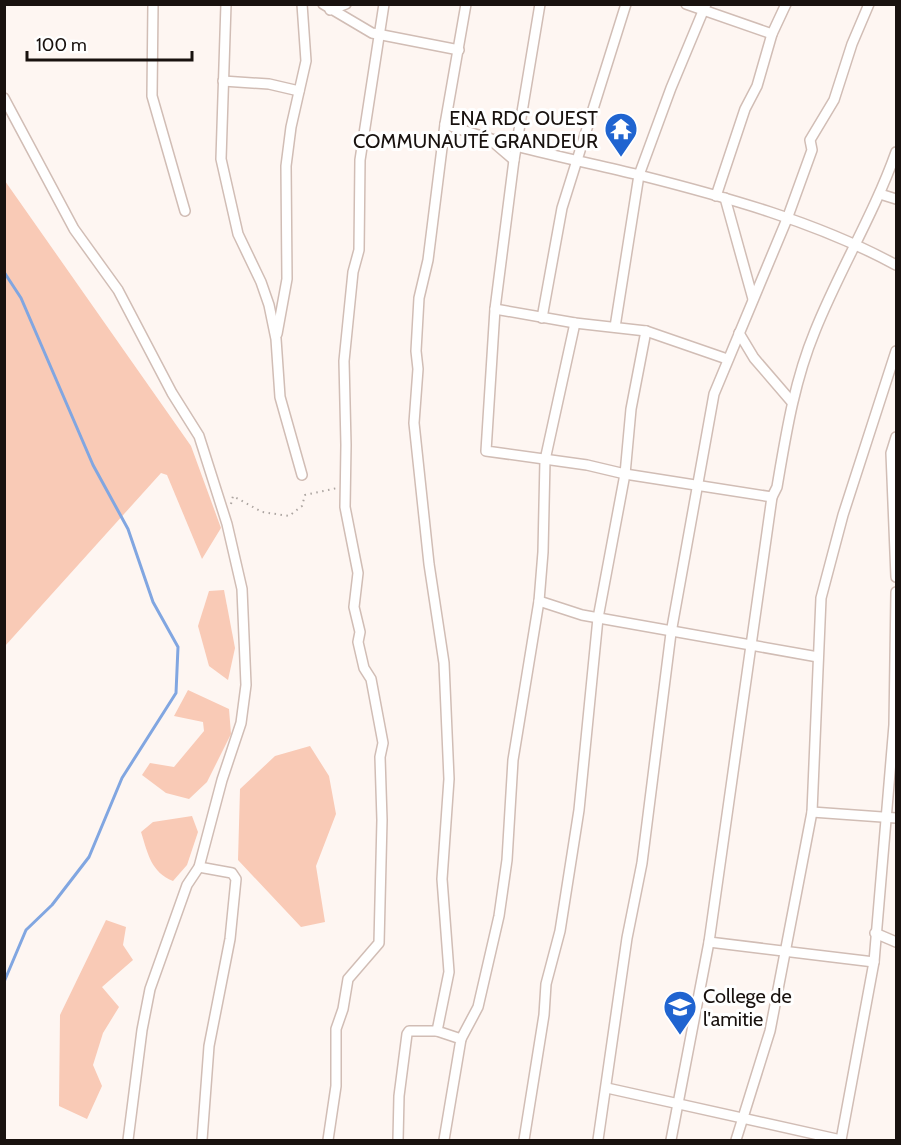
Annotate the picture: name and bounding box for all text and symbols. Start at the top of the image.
scale bar [27,24,192,62]
text: 100 m [36,34,87,56]
place label: ENA RDC OUEST COMMUNAUTÉ GRANDEUR [353,106,598,153]
temple icon: ENA RDC OUEST COMMUNAUTÉ GRANDEUR [603,111,639,158]
place label: College de l'amitie [703,984,792,1031]
school or university icon: College de l'amitie [662,989,698,1036]

